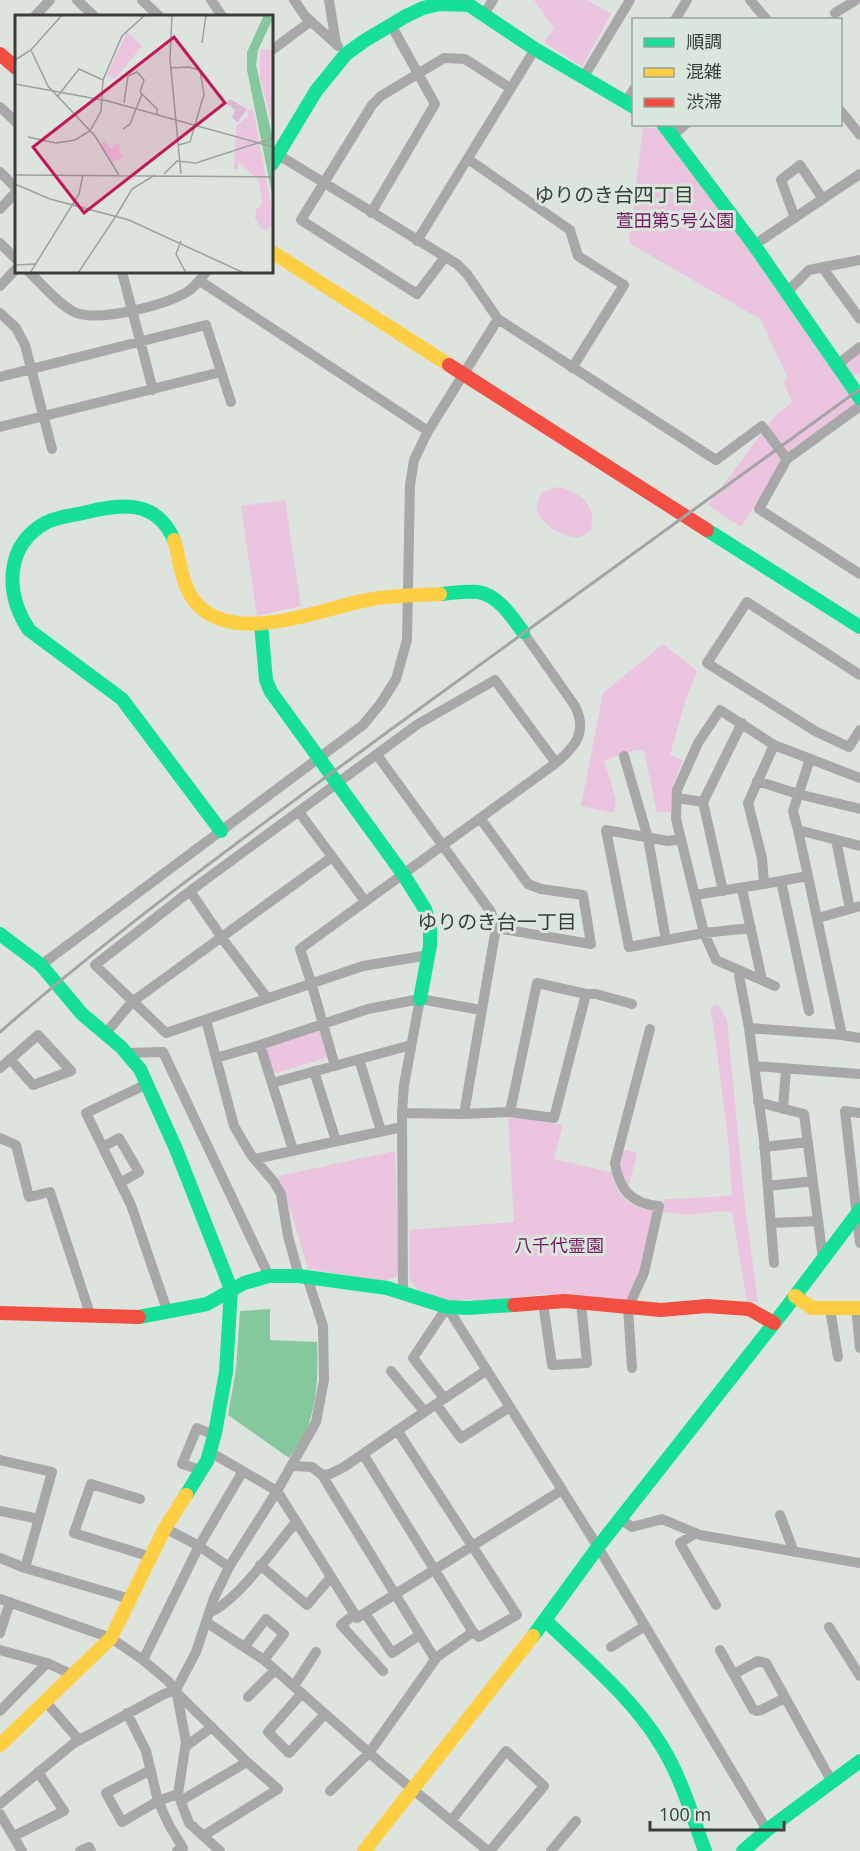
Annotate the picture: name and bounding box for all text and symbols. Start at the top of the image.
inset map [15,15,273,273]
legend [632,18,842,126]
text: 順調 [686,29,722,53]
text: 混雑 [686,59,722,83]
text: 渋滞 [686,89,722,113]
district label: ゆりのき台四丁目 [534,181,694,208]
park label: 萱田第5号公園 [616,208,734,232]
district label: ゆりのき台一丁目 [417,908,577,935]
park label: 八千代霊園 [514,1233,604,1257]
scale bar [650,1794,784,1832]
text: 100 m [659,1802,711,1826]

